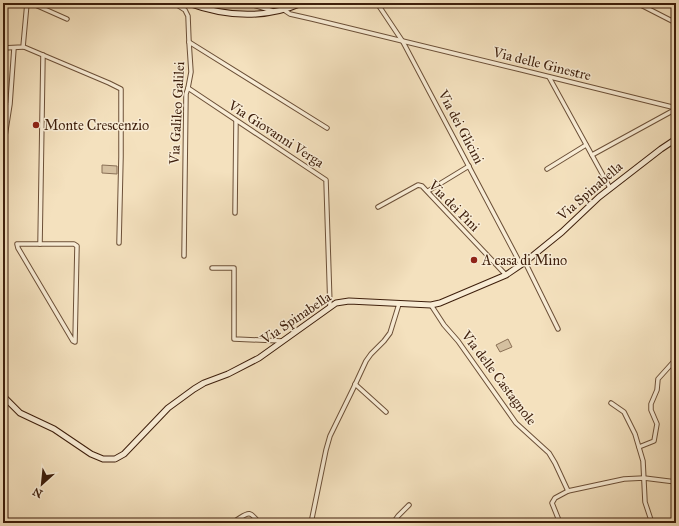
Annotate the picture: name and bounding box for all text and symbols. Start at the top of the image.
street label: Via delle Ginestre [490,43,593,84]
street label: Via Galileo Galilei [166,61,188,166]
street label: Via dei Glicini [434,86,488,167]
street label: Via Giovanni Verga [224,96,327,171]
place label: Monte Crescenzio [44,117,149,134]
marker: Monte Crescenzio [31,120,41,130]
street label: Via Spinabella [553,158,626,225]
street label: Via dei Pini [424,176,483,235]
place label: A casa di Mino [481,252,567,269]
marker: A casa di Mino [469,255,479,265]
street label: Via Spinabella [257,288,334,348]
street label: Via delle Castagnole [457,327,540,429]
north arrow [22,464,62,504]
text: N [30,484,45,500]

